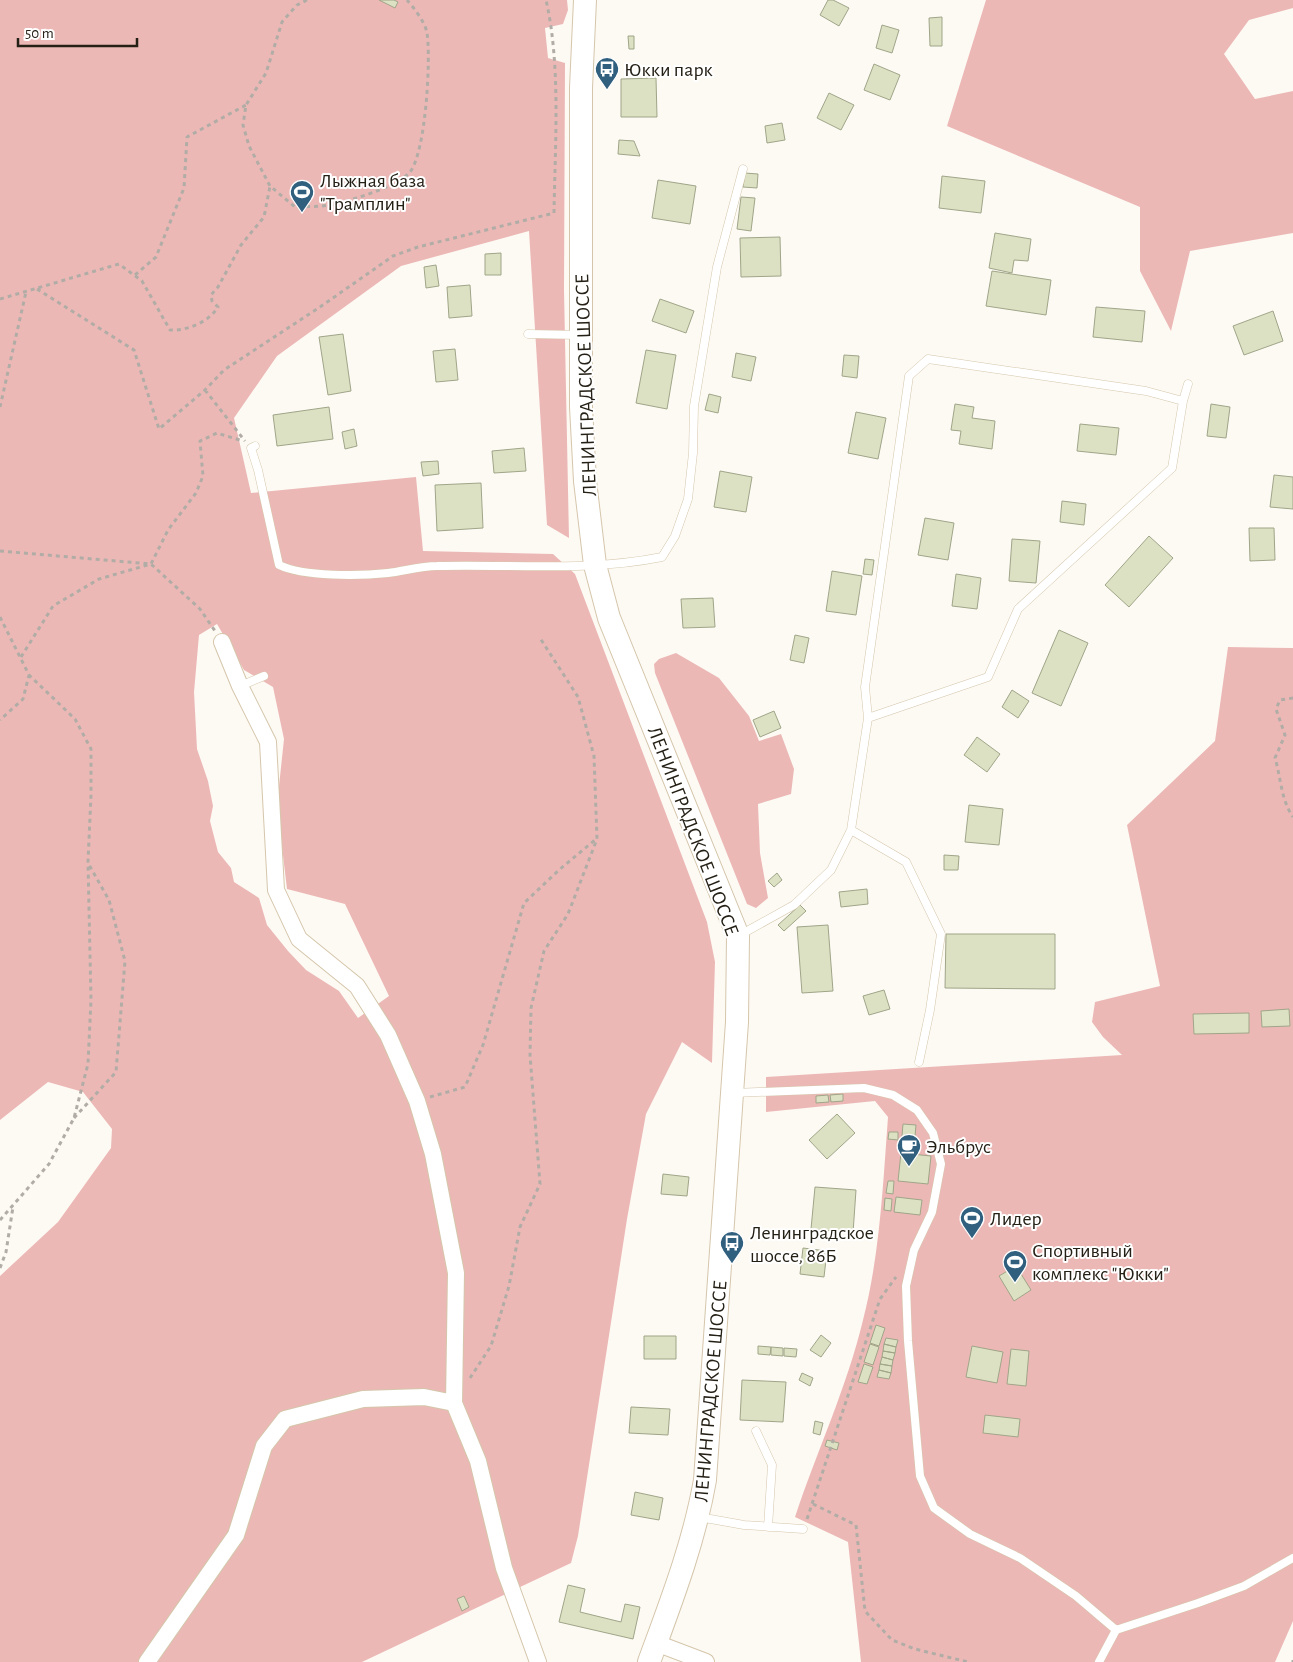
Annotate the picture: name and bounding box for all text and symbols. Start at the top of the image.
scale bar [18,15,136,47]
text: 50 m [25,26,54,41]
bus stop icon: Юкки парк [594,56,620,90]
place label: Юкки парк [624,60,713,80]
place label: Лыжная база "Трамплин" [320,171,425,214]
sports icon: Лыжная база "Трамплин" [289,179,315,213]
street label: ЛЕНИНГРАДСКОЕ ШОССЕ [572,273,600,497]
street label: ЛЕНИНГРАДСКОЕ ШОССЕ [644,724,742,939]
cafe icon: Эльбрус [896,1133,922,1167]
place label: Эльбрус [926,1137,991,1157]
sports icon: Лидер [959,1205,985,1239]
place label: Лидер [990,1209,1042,1229]
place label: Ленинградское шоссе, 86Б [750,1223,874,1266]
bus stop icon: Ленинградское шоссе, 86Б [719,1230,745,1264]
place label: Спортивный комплекс "Юкки" [1032,1241,1169,1284]
sports icon: Спортивный комплекс "Юкки" [1002,1249,1028,1283]
street label: ЛЕНИНГРАДСКОЕ ШОССЕ [691,1279,731,1503]

